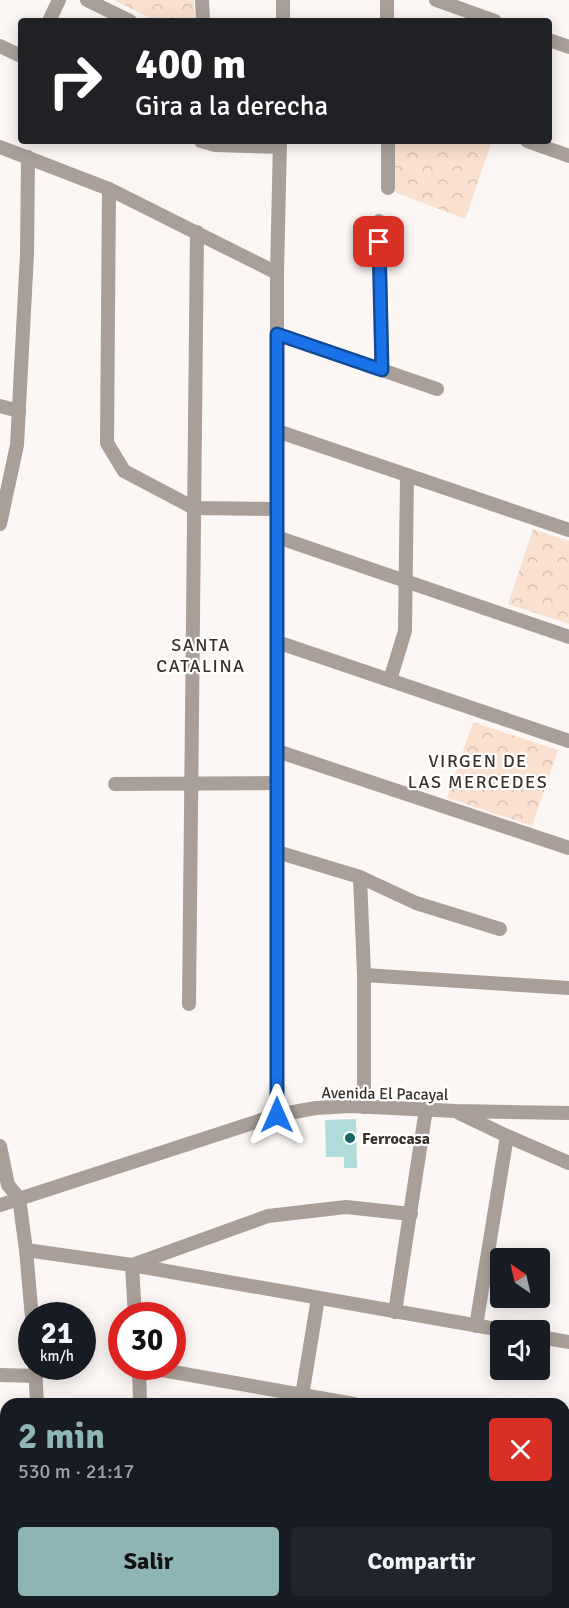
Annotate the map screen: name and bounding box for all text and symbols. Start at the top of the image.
text: 400 m [135,39,246,90]
icon: right [36,42,114,120]
text: Gira a la derecha [135,90,328,123]
pin [353,216,404,267]
icon: arrive [362,225,395,258]
district label: SANTA CATALINA [156,634,246,677]
district label: VIRGEN DE LAS MERCEDES [408,750,548,793]
position arrow [245,1083,309,1147]
street label: Avenida El Pacayal [321,1083,449,1105]
place label: Ferrocasa [362,1129,430,1149]
marker: Ferrocasa [343,1131,357,1145]
north arrow [490,1248,550,1308]
map controls [490,1248,550,1380]
speed limit sign: 30 [108,1302,186,1380]
text: 21 [41,1315,73,1352]
button: sound [490,1320,550,1380]
text: km/h [40,1347,74,1365]
text: 2 min [18,1414,105,1459]
button: close [489,1418,552,1481]
text: 530 m · 21:17 [18,1459,134,1484]
button: Salir [18,1527,279,1596]
button: Compartir [291,1527,552,1596]

